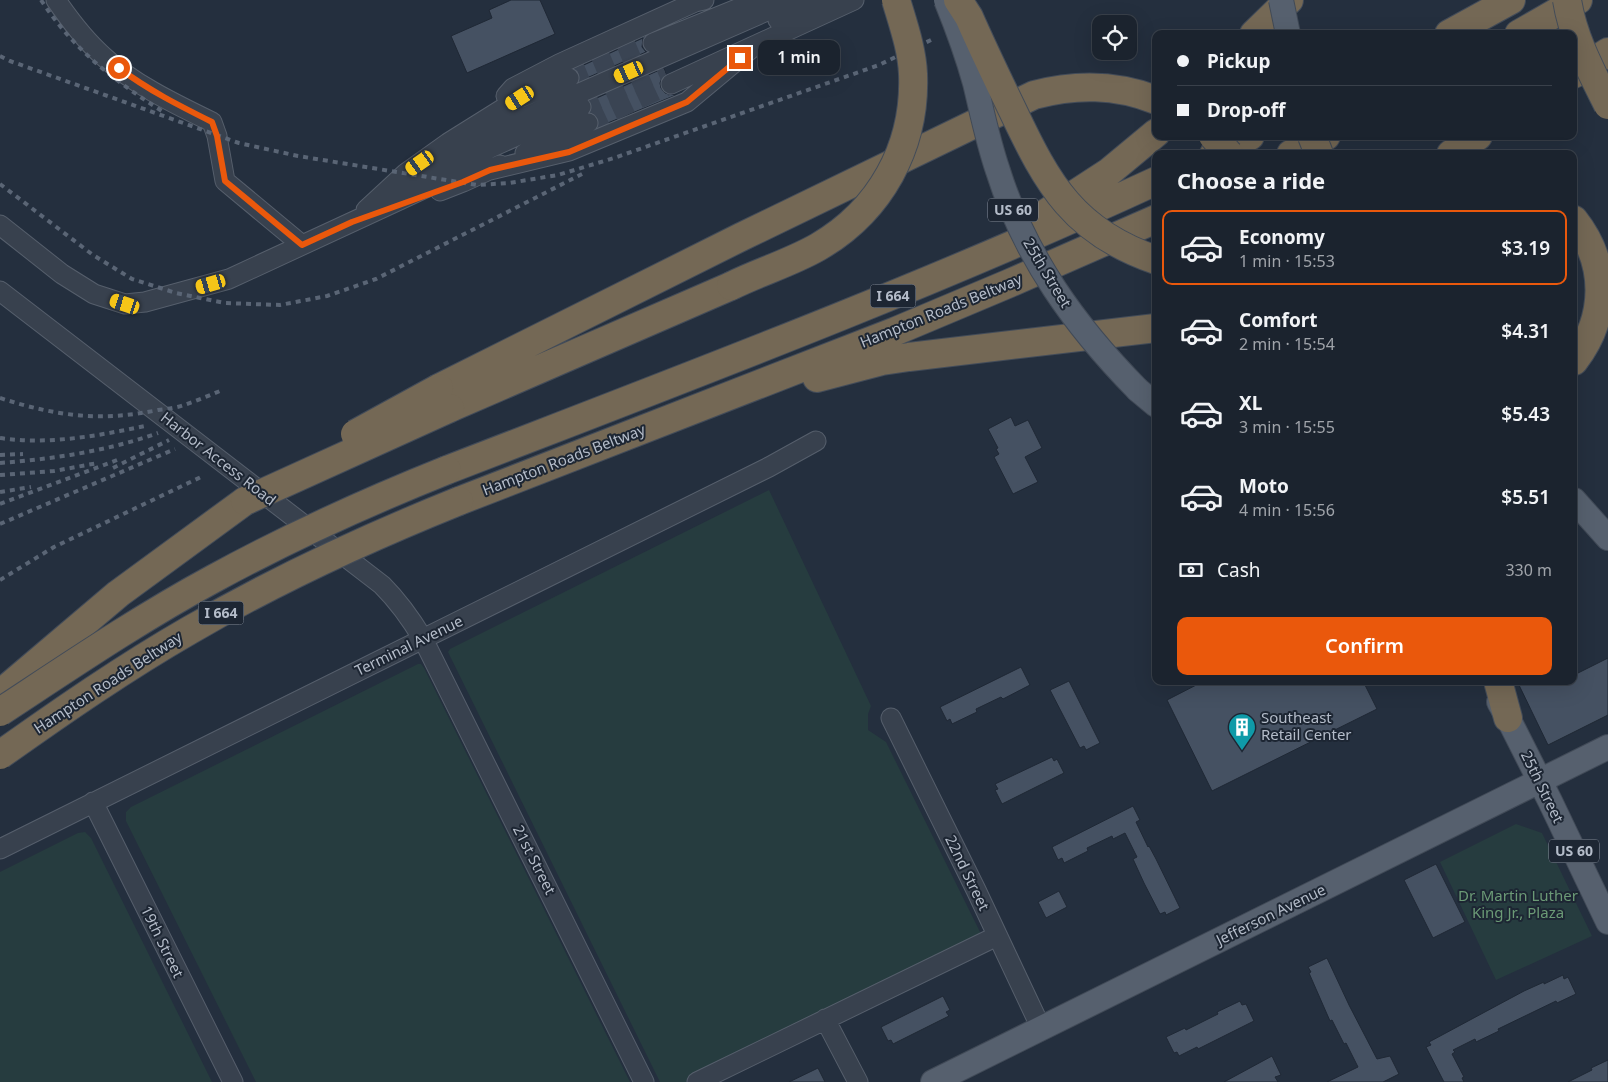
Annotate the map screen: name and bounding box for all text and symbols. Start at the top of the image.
map controls [1092,15,1137,60]
button: locate [1092,15,1137,60]
callout: 1 min [758,40,840,76]
text: 1 min [777,46,821,68]
route end [729,47,751,69]
text: Pickup [1207,48,1270,74]
route start [108,57,130,79]
car [612,59,645,85]
car [503,84,536,112]
text: Drop-off [1207,97,1286,123]
car [403,148,436,178]
text: Choose a ride [1177,165,1325,195]
road number: US 60 [988,198,1038,222]
text: Economy [1239,224,1325,250]
icon: car [1179,225,1224,270]
street label: 25th Street [1019,234,1077,311]
text: $3.19 [1501,235,1550,261]
text: 1 min · 15:53 [1239,250,1335,272]
street label: Hampton Roads Beltway [857,268,1025,352]
car [194,273,227,295]
road number: I 664 [870,284,916,308]
car [108,292,141,316]
text: Comfort [1239,307,1318,333]
icon: car [1179,308,1224,353]
text: $4.31 [1501,318,1550,344]
text: 2 min · 15:54 [1239,333,1335,355]
text: XL [1239,390,1262,416]
icon: car [1179,391,1224,436]
text: $5.43 [1501,401,1550,427]
street label: Harbor Access Road [157,407,280,509]
text: 3 min · 15:55 [1239,416,1335,438]
street label: Hampton Roads Beltway [479,419,648,499]
text: Moto [1239,473,1289,499]
icon: car [1179,474,1224,519]
text: $5.51 [1501,484,1550,510]
text: 4 min · 15:56 [1239,499,1335,521]
icon: cash [1177,556,1205,584]
text: Cash [1217,557,1261,583]
text: 330 m [1505,559,1552,581]
road number: I 664 [198,602,244,624]
street label: Terminal Avenue [351,610,466,680]
button: Confirm [1177,617,1552,675]
street label: Hampton Roads Beltway [29,626,186,738]
place label: Southeast Retail Center [1261,707,1352,744]
building icon: Southeast Retail Center [1227,712,1257,751]
street label: 25th Street [1517,747,1569,826]
street label: 21st Street [509,821,561,898]
street label: 22nd Street [941,832,995,914]
road number: US 60 [1549,839,1599,862]
street label: Jefferson Avenue [1211,879,1329,950]
park label: Dr. Martin Luther King Jr., Plaza [1458,885,1578,922]
street label: 19th Street [137,902,189,981]

